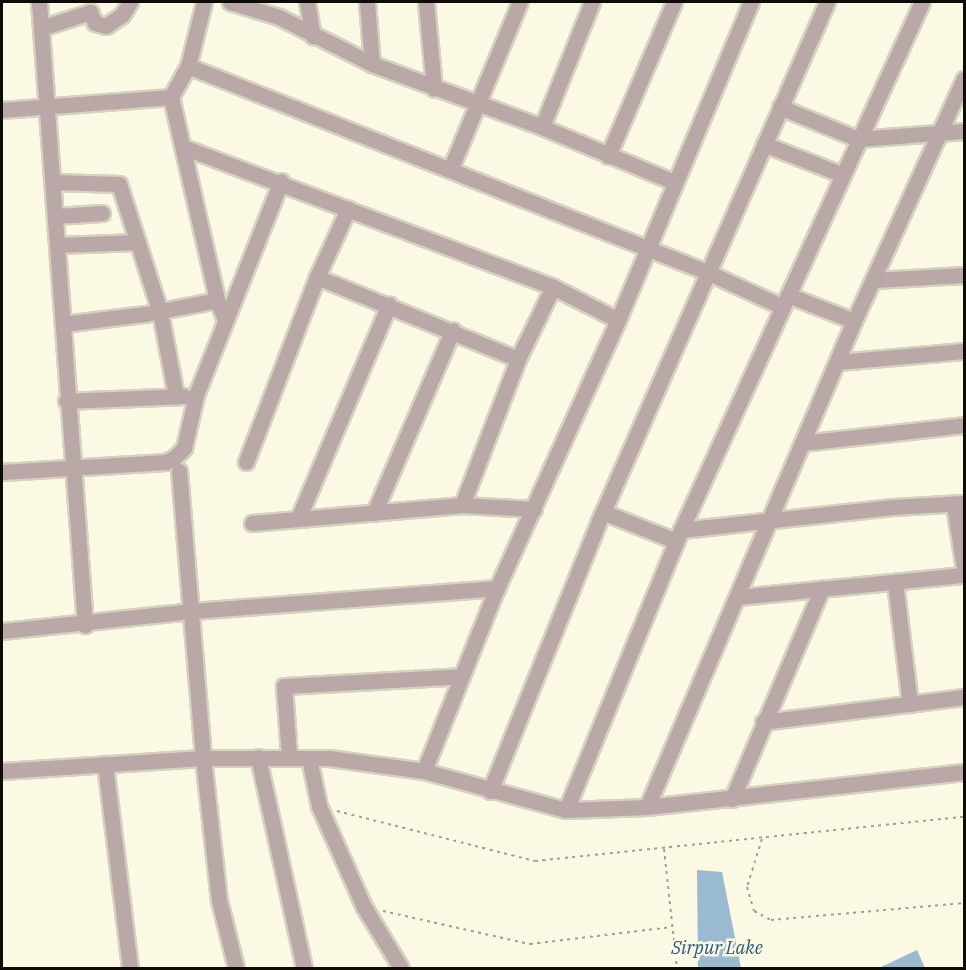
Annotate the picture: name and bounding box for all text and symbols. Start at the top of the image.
water label: Sirpur Lake [671,937,763,959]

